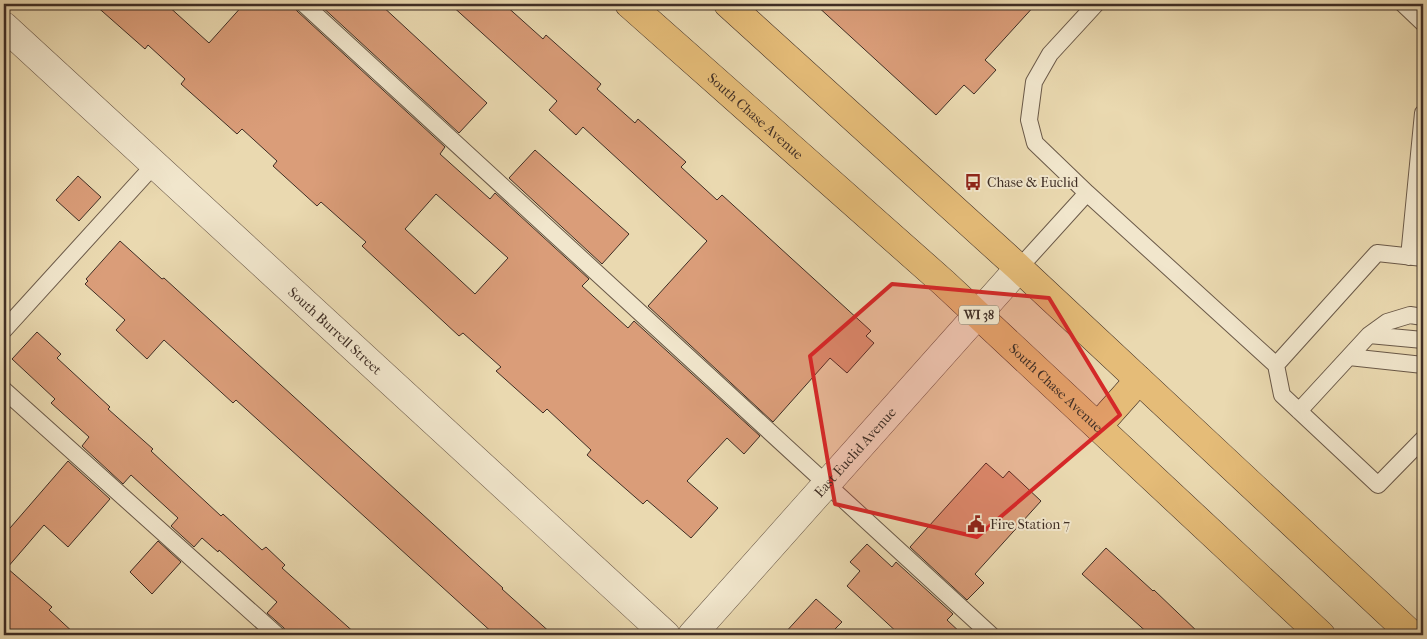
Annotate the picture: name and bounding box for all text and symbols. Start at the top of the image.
street label: South Chase Avenue [704,69,807,163]
bus stop icon: Chase & Euclid [963,172,983,192]
place label: Chase & Euclid [987,174,1079,191]
street label: South Burrell Street [285,283,386,378]
road number: WI 38 [959,306,999,324]
street label: South Chase Avenue [1006,340,1106,436]
street label: East Euclid Avenue [811,404,899,501]
public building icon: Fire Station 7 [966,514,986,534]
place label: Fire Station 7 [990,516,1070,533]

